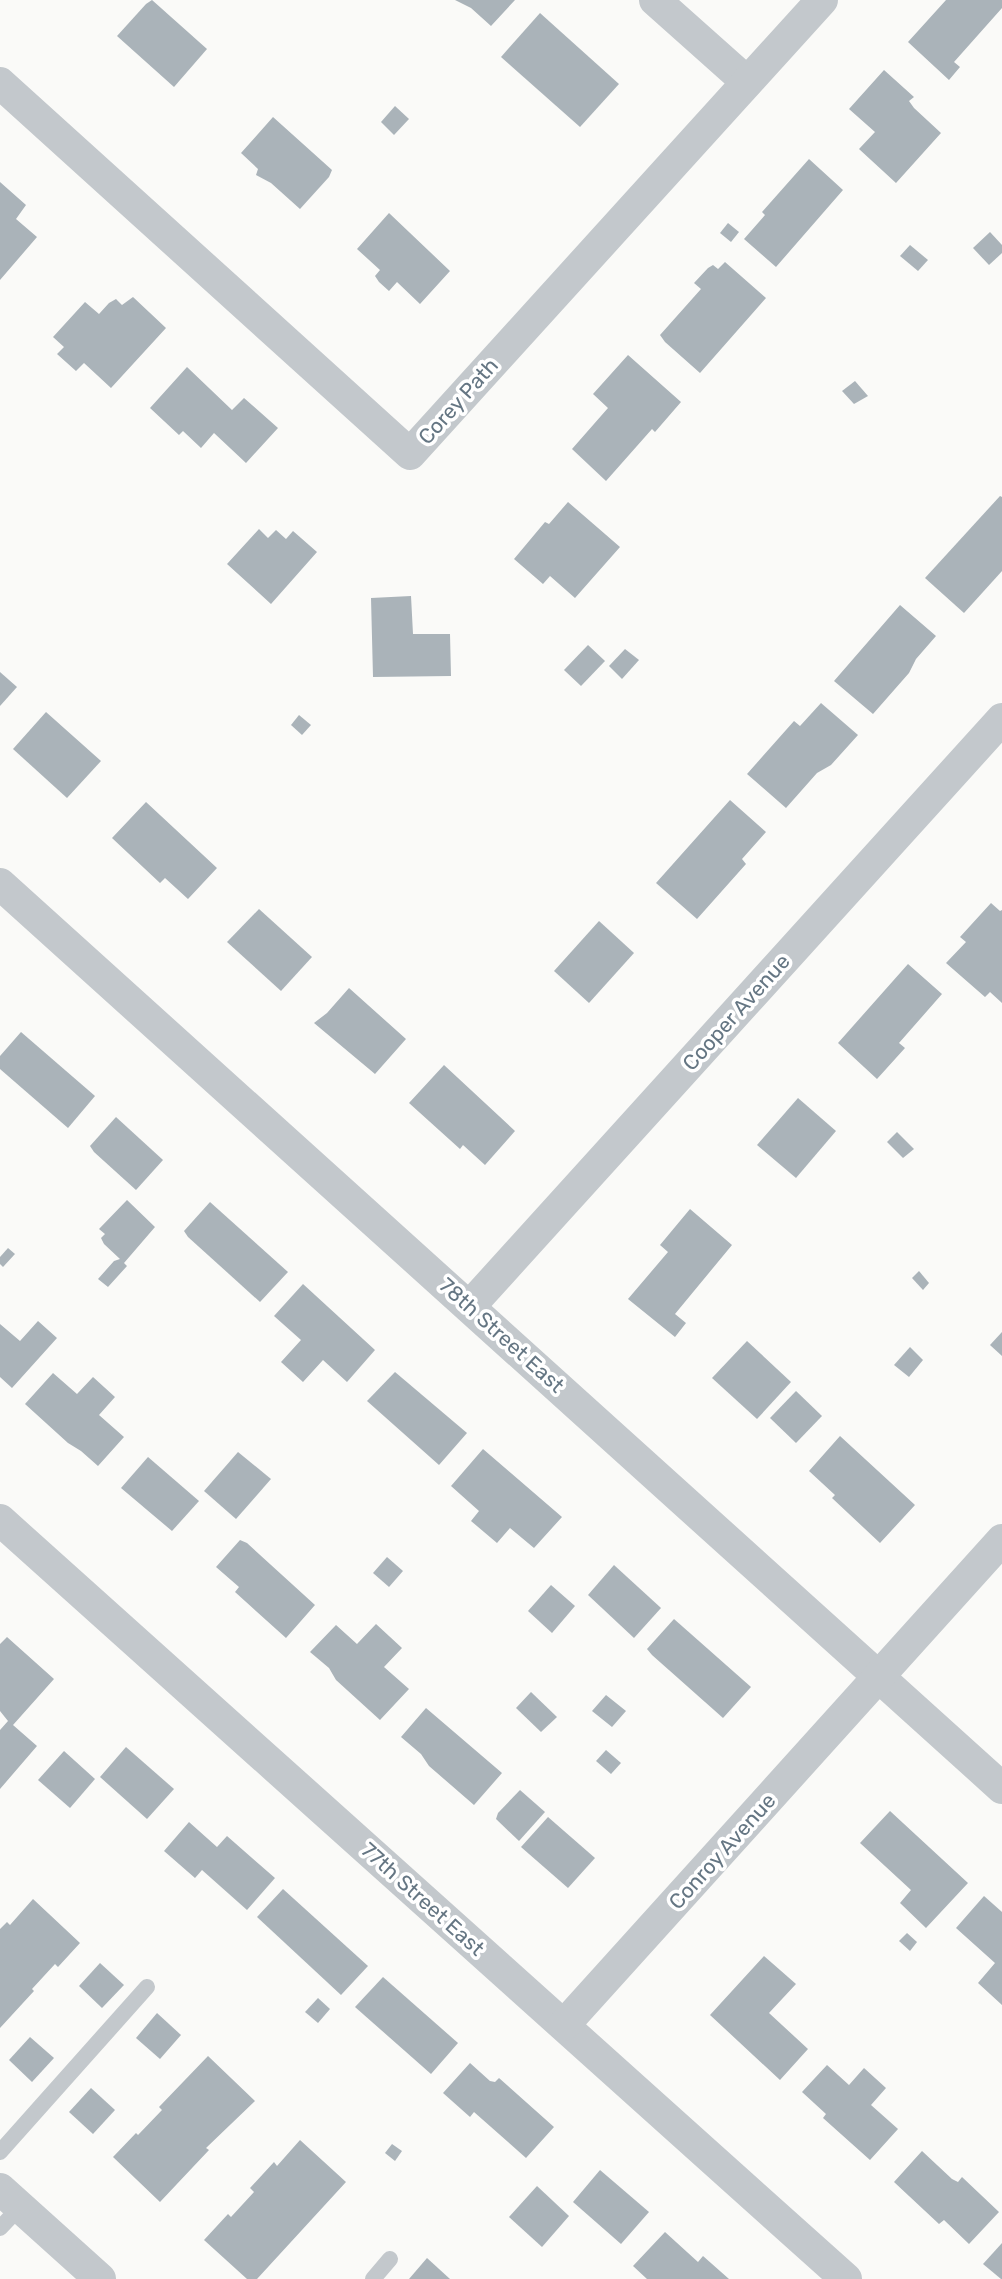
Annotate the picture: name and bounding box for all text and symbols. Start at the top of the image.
street label: Corey Path [413,353,503,449]
street label: Cooper Avenue [677,949,795,1075]
street label: 78th Street East [434,1272,570,1398]
street label: Conroy Avenue [663,1788,781,1914]
street label: 77th Street East [356,1837,490,1961]

